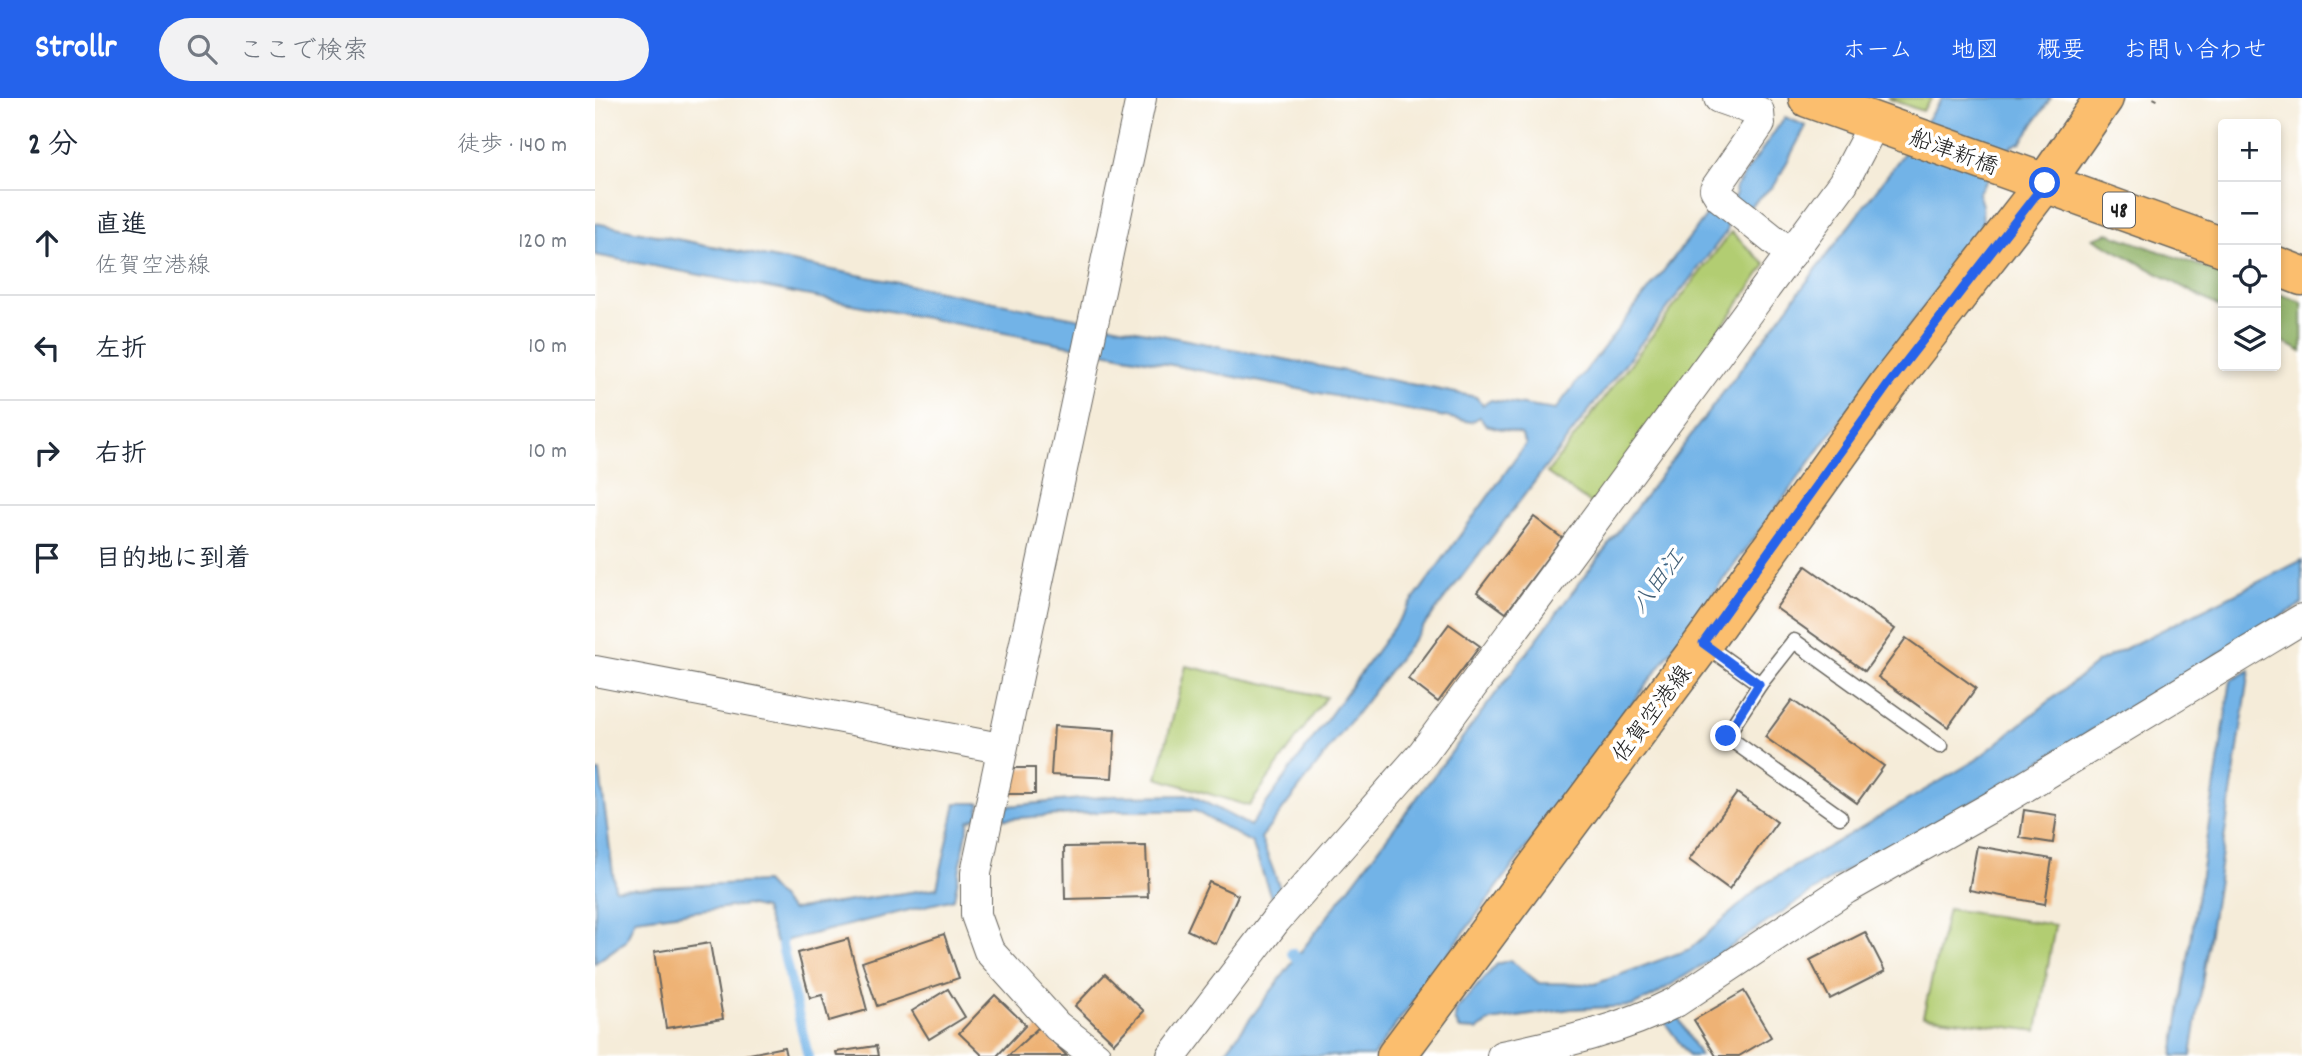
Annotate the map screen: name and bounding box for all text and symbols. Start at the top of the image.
search box [159,18,649,81]
text: Strollr [35,26,117,73]
icon: search [183,30,221,68]
text: ここで検索 [239,34,369,71]
text: ホーム [1842,35,1913,69]
text: 地図 [1951,35,1999,69]
text: 概要 [2037,35,2085,69]
text: お問い合わせ [2123,35,2267,69]
map controls [2218,119,2281,371]
button: + [2218,119,2281,182]
street label: 船津新橋 [1904,123,2002,186]
text: 2 分 [28,126,78,169]
text: 徒歩 · 140 m [457,130,567,163]
route start [2029,167,2060,198]
button: − [2218,182,2281,245]
road number: 48 [2103,192,2135,228]
text: 直進 [95,208,147,245]
icon: ahead [28,224,66,262]
text: 120 m [518,226,567,259]
button: locate [2218,245,2281,308]
text: 佐賀空港線 [95,251,210,284]
button: layers [2218,308,2281,371]
icon: left [28,329,66,367]
text: 10 m [528,331,567,364]
text: 左折 [95,332,147,369]
icon: right [28,434,66,472]
text: 10 m [528,436,567,469]
text: 右折 [95,437,147,474]
icon: arrive [28,539,66,577]
text: 目的地に到着 [95,542,251,579]
water label: 八田江 [1624,543,1695,622]
street label: 佐賀空港線 [1606,659,1702,771]
route end [1710,720,1741,751]

